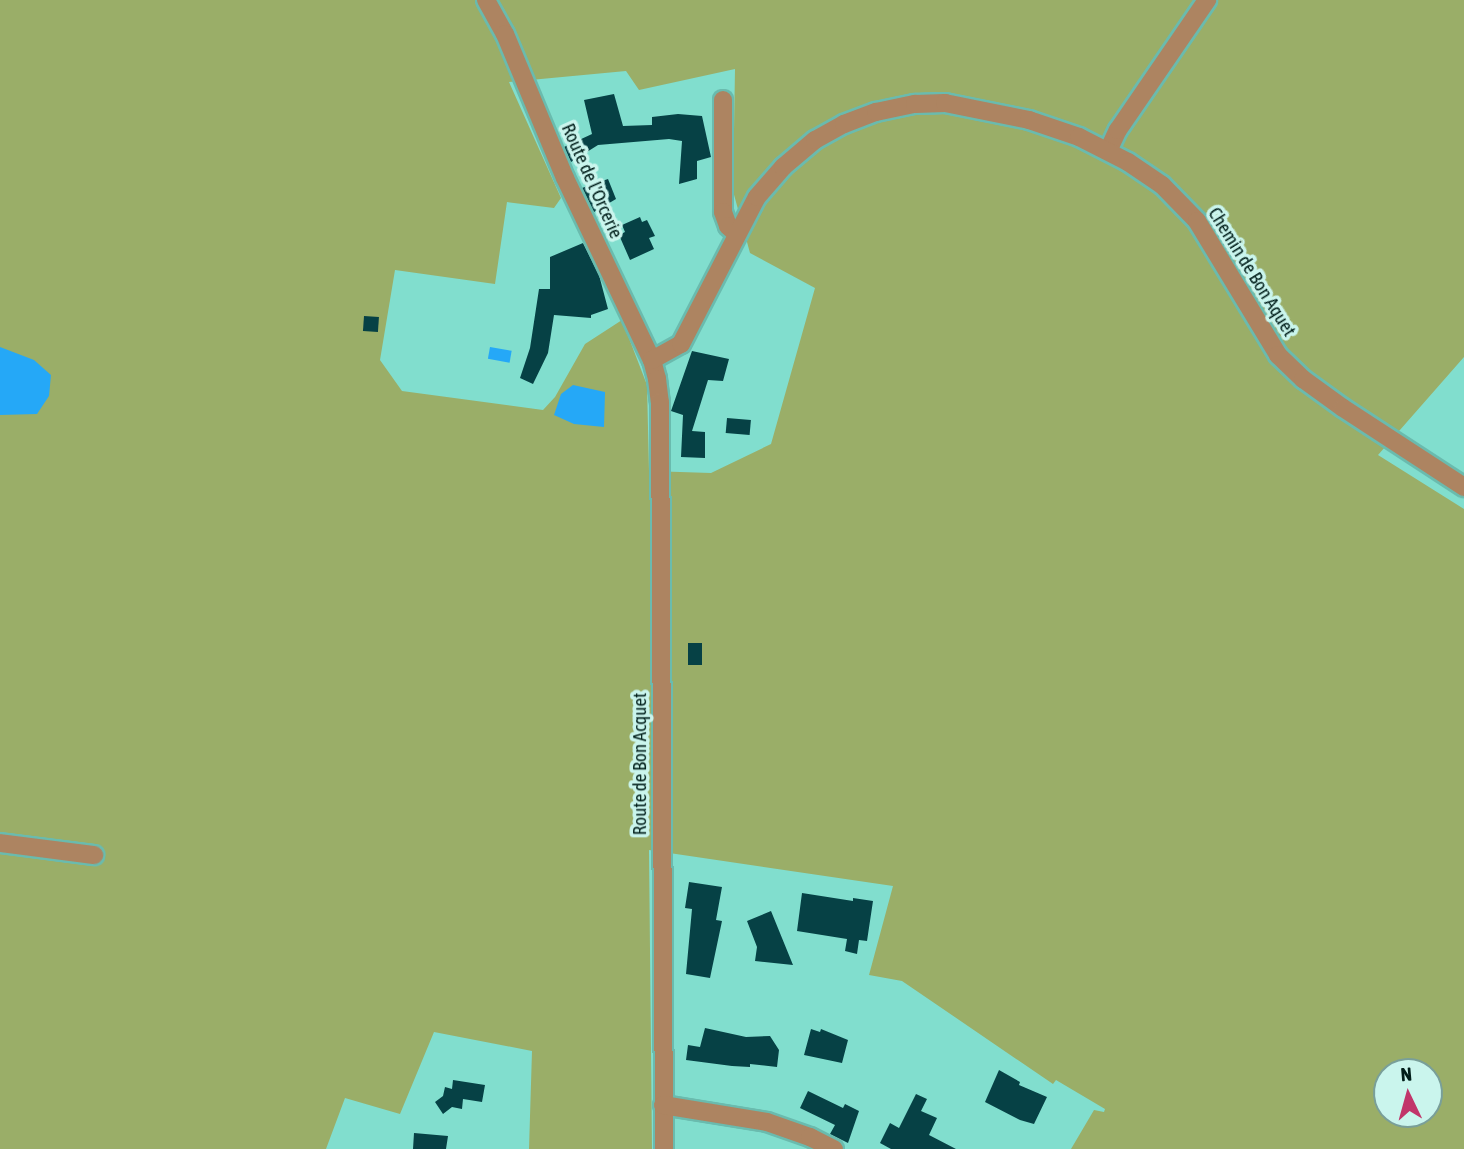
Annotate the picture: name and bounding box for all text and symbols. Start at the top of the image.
street label: Route de l'Orcerie [556,120,628,242]
street label: Chemin de Bon Aquet [1203,203,1301,341]
street label: Route de Bon Acquet [629,693,651,835]
north arrow [1373,1058,1443,1128]
text: N [1400,1063,1413,1086]

